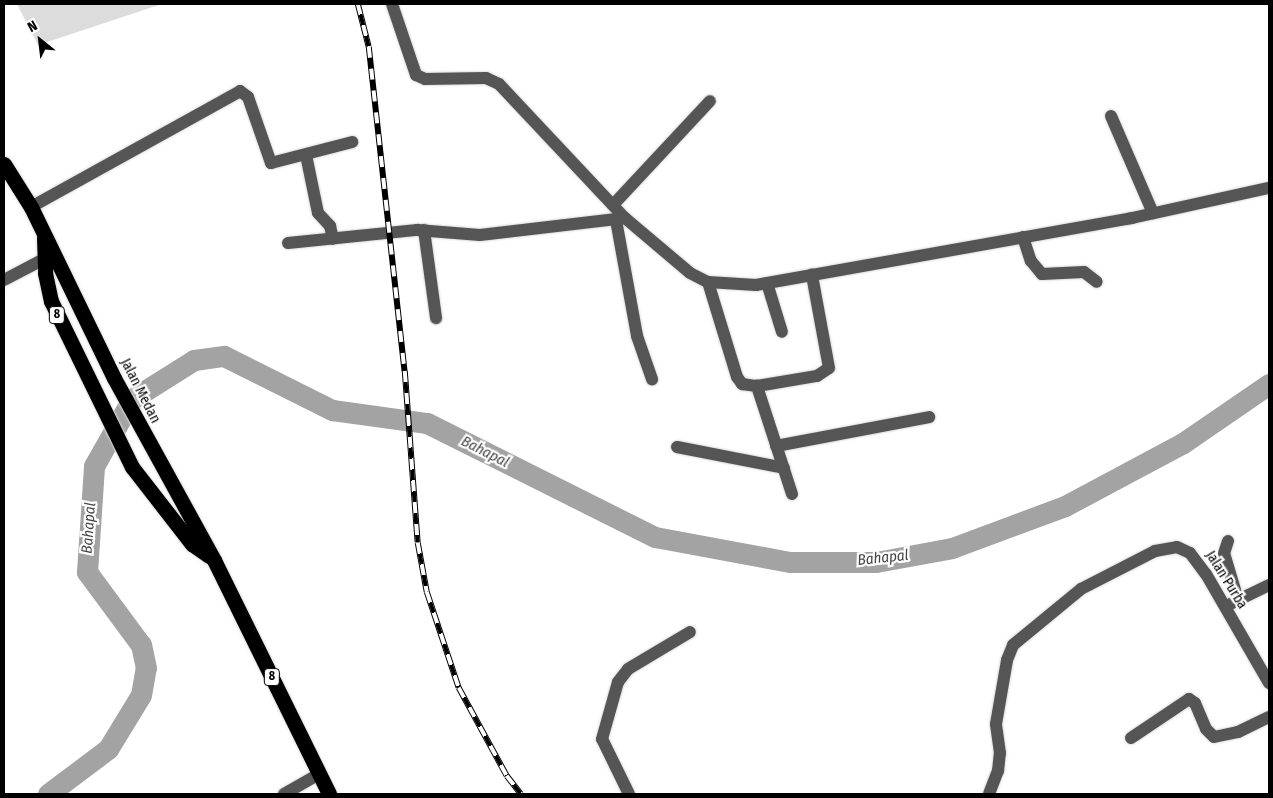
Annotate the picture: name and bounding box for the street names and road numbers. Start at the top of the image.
road number: 8 [48,306,66,324]
street label: Jalan Medan [117,356,163,426]
street label: Jalan Purba [1202,548,1250,612]
road number: 8 [263,668,281,686]

